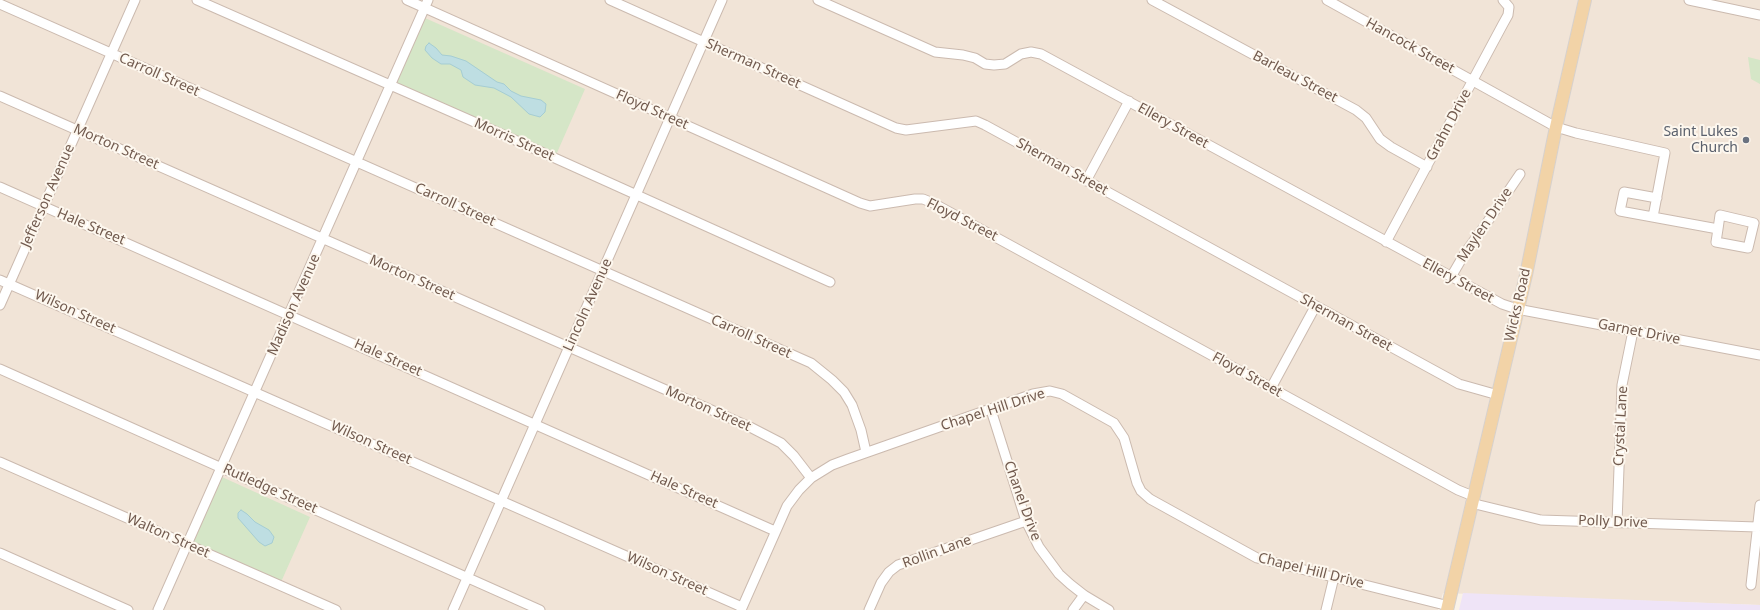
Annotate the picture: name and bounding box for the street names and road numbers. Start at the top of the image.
street label: Hancock Street [1363,15,1457,77]
street label: Sherman Street [703,36,803,92]
street label: Barleau Street [1250,48,1340,106]
street label: Carroll Street [116,50,202,100]
street label: Grahn Drive [1423,86,1475,164]
street label: Floyd Street [613,87,691,133]
street label: Ellery Street [1135,100,1211,152]
street label: Morris Street [471,115,557,165]
street label: Morton Street [71,121,161,173]
street label: Sherman Street [1013,135,1111,199]
street label: Jefferson Avenue [18,142,78,250]
street label: Carroll Street [412,180,498,230]
street label: Maylen Drive [1454,185,1516,265]
street label: Floyd Street [924,195,1000,245]
street label: Hale Street [54,205,128,249]
street label: Madison Avenue [264,252,324,358]
street label: Morton Street [367,252,457,304]
street label: Ellery Street [1419,255,1497,307]
street label: Lincoln Avenue [560,256,616,354]
street label: Wicks Road [1501,267,1535,343]
street label: Wilson Street [32,287,118,337]
street label: Sherman Street [1297,291,1395,355]
street label: Carroll Street [708,312,794,362]
street label: Garnet Drive [1596,316,1682,348]
street label: Hale Street [351,336,425,380]
street label: Floyd Street [1209,349,1285,401]
street label: Morton Street [663,383,753,435]
street label: Chapel Hill Drive [939,385,1047,435]
street label: Crystal Lane [1611,385,1631,467]
street label: Wilson Street [328,418,414,468]
street label: Chanel Drive [1000,459,1044,543]
street label: Rutledge Street [220,461,320,517]
street label: Hale Street [647,468,721,512]
street label: Walton Street [124,510,212,562]
street label: Polly Drive [1578,512,1648,532]
street label: Rollin Lane [900,532,974,572]
street label: Wilson Street [624,549,710,599]
street label: Chapel Hill Drive [1256,550,1366,592]

